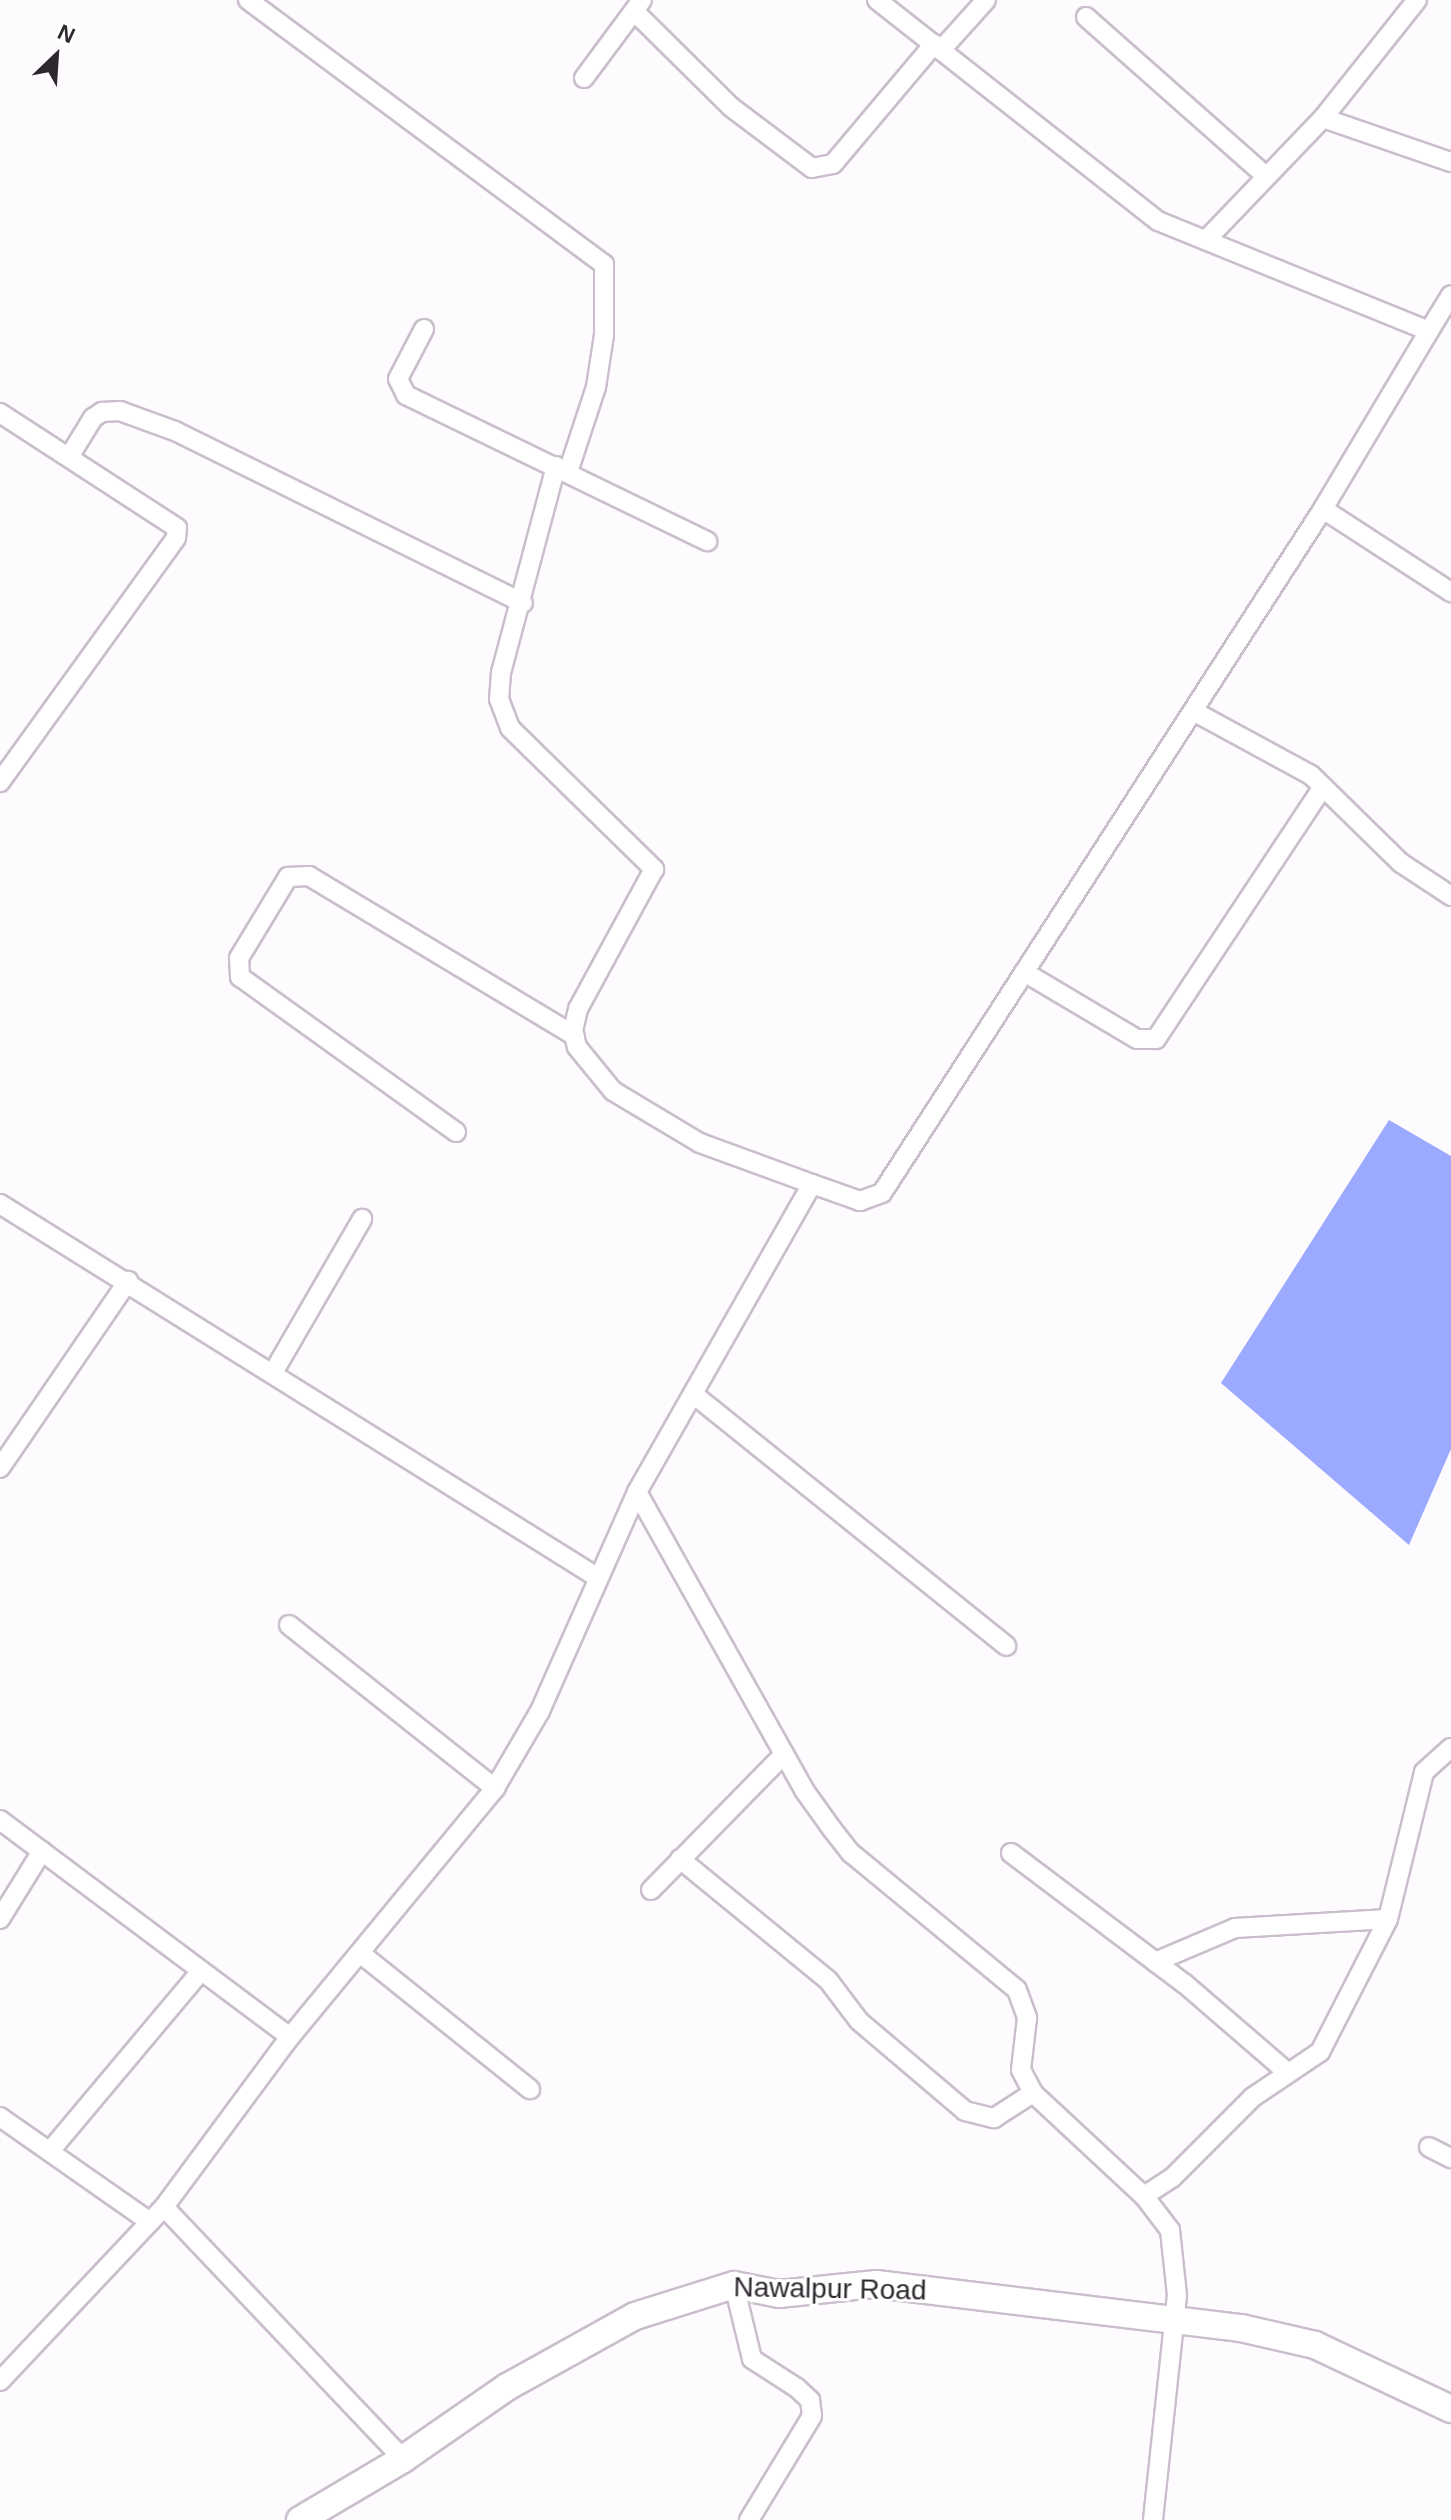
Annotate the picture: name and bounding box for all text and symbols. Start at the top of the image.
north arrow [16,16,96,96]
text: N [54,19,79,48]
street label: Nawalpur Road [733,2271,927,2307]

